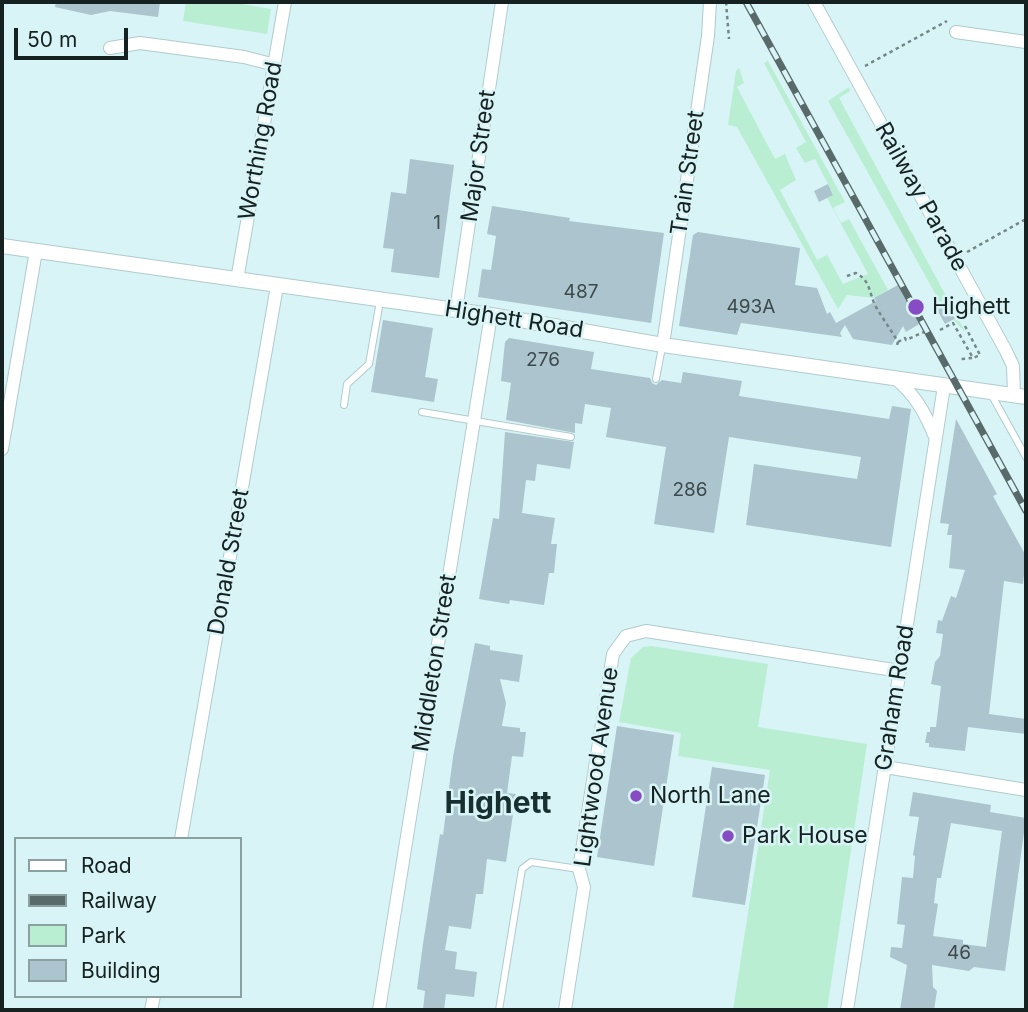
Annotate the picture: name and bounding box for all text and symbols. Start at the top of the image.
scale bar [18,14,131,58]
text: 50 m [27,27,77,52]
street label: Worthing Road [233,60,289,222]
street label: Major Street [456,88,502,224]
street label: Train Street [666,109,710,237]
street label: Railway Parade [869,118,973,276]
house number: 1 [433,212,441,234]
house number: 487 [564,281,598,303]
place label: Highett [932,293,1010,321]
street label: Highett Road [443,295,585,345]
house number: 493A [727,296,775,318]
marker: Highett [906,297,926,317]
house number: 276 [526,349,560,371]
house number: 286 [672,479,708,501]
street label: Donald Street [203,487,255,637]
street label: Middleton Street [407,572,463,754]
street label: Graham Road [870,623,920,773]
street label: Lightwood Avenue [569,665,625,869]
place label: North Lane [650,782,771,810]
district label: Highett [445,786,551,822]
marker: North Lane [628,788,644,804]
place label: Park House [742,822,868,850]
marker: Park House [720,828,736,844]
legend [14,837,242,998]
text: Road [81,853,132,878]
text: Railway [81,888,157,913]
text: Park [81,923,126,948]
house number: 46 [947,942,971,964]
text: Building [81,958,161,983]

